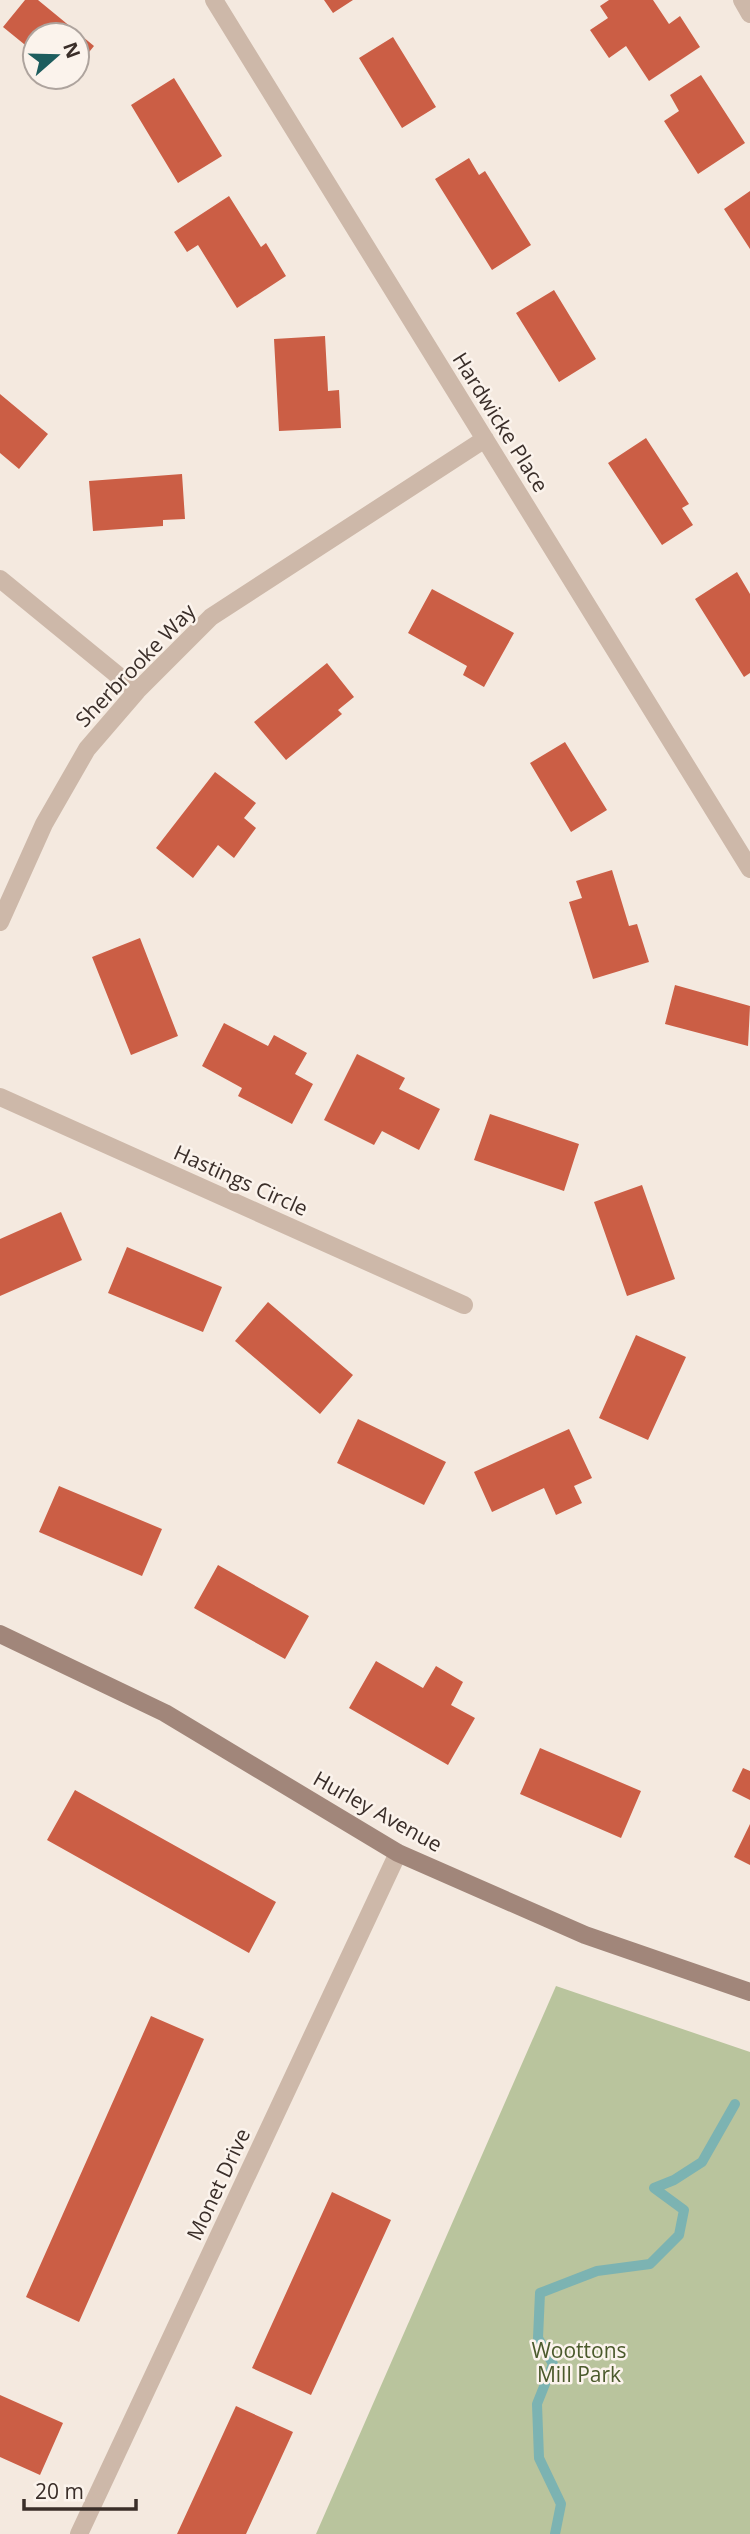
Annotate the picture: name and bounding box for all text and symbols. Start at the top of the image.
north arrow [21,21,91,91]
text: N [57,38,87,62]
street label: Hardwicke Place [447,347,555,497]
street label: Sherbrooke Way [69,597,201,733]
street label: Hastings Circle [170,1138,312,1222]
street label: Hurley Avenue [309,1764,447,1858]
street label: Monet Drive [180,2123,256,2245]
park label: Woottons Mill Park [531,2336,627,2388]
scale bar [24,2468,136,2512]
text: 20 m [35,2477,84,2505]

